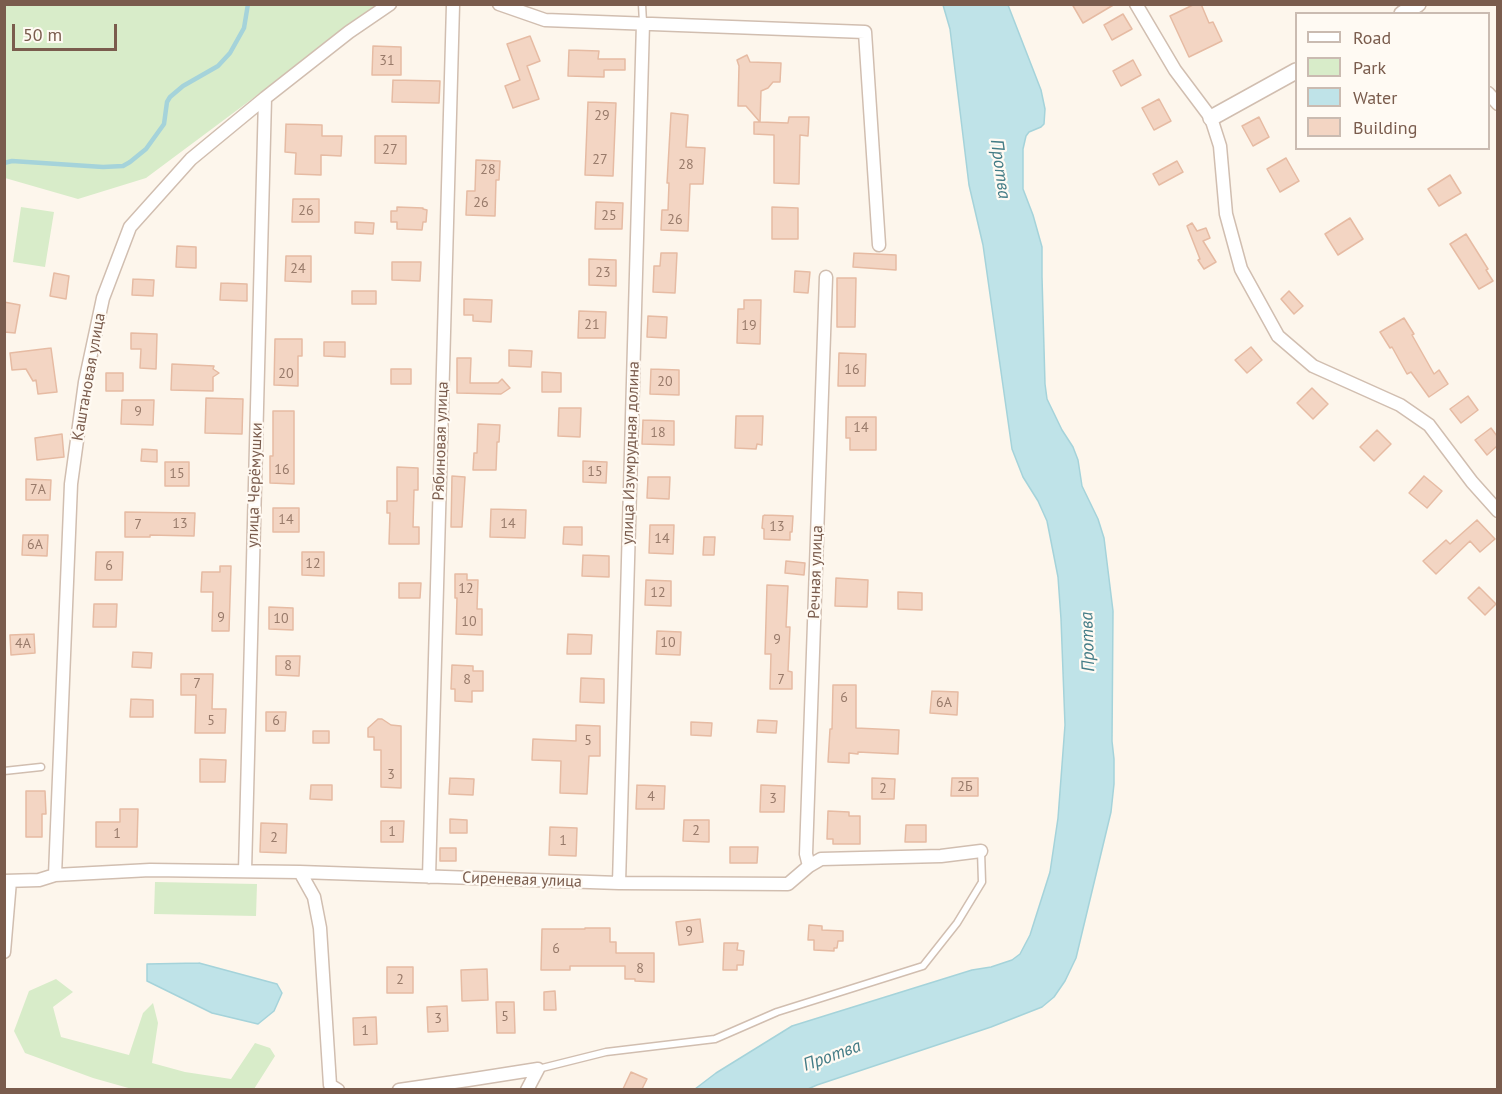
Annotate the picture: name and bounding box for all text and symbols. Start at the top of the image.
scale bar [15,12,120,50]
legend [1295,12,1490,150]
text: 50 m [23,23,62,46]
text: Road [1353,26,1391,49]
house number: 31 [379,53,395,69]
text: Park [1353,56,1386,79]
text: Water [1353,86,1397,109]
house number: 29 [594,108,610,124]
text: Building [1353,116,1417,139]
water label: Протва [985,138,1015,200]
house number: 27 [382,142,398,158]
house number: 27 [592,152,608,168]
house number: 28 [678,157,694,173]
house number: 28 [480,162,496,178]
house number: 26 [473,195,489,211]
house number: 26 [298,203,314,219]
house number: 25 [601,208,617,224]
house number: 26 [667,212,683,228]
house number: 24 [290,261,306,277]
house number: 23 [595,265,611,281]
street label: Каштановая улица [68,312,110,442]
house number: 21 [584,317,600,333]
house number: 19 [741,318,757,334]
street label: улица Изумрудная долина [618,361,644,545]
house number: 16 [844,362,860,378]
house number: 20 [278,366,294,382]
house number: 20 [657,374,673,390]
street label: Рябиновая улица [429,381,453,501]
house number: 9 [134,404,142,420]
house number: 14 [853,420,869,436]
street label: улица Черёмушки [243,422,267,548]
house number: 18 [650,425,666,441]
house number: 16 [274,462,290,478]
house number: 15 [587,464,603,480]
house number: 15 [169,466,185,482]
house number: 7А [30,482,46,498]
house number: 14 [278,512,294,528]
house number: 13 [172,516,188,532]
house number: 14 [500,516,516,532]
house number: 7 [134,517,142,533]
house number: 13 [769,519,785,535]
street label: Речная улица [805,525,827,619]
house number: 14 [654,531,670,547]
house number: 6А [27,537,43,553]
house number: 12 [305,556,321,572]
house number: 6 [105,558,113,574]
house number: 12 [458,581,474,597]
house number: 12 [650,585,666,601]
house number: 9 [217,610,225,626]
house number: 10 [273,611,289,627]
water label: Протва [1076,612,1100,672]
house number: 10 [461,614,477,630]
house number: 9 [773,632,781,648]
house number: 10 [660,635,676,651]
house number: 4А [15,636,31,652]
house number: 8 [284,658,292,674]
house number: 8 [463,672,471,688]
house number: 7 [777,672,785,688]
house number: 7 [193,676,201,692]
house number: 6 [840,690,848,706]
house number: 6А [936,695,952,711]
house number: 5 [207,713,215,729]
house number: 6 [272,713,280,729]
house number: 5 [584,733,592,749]
house number: 3 [387,767,395,783]
house number: 2Б [957,779,973,795]
house number: 2 [879,781,887,797]
house number: 4 [647,789,655,805]
house number: 3 [769,791,777,807]
house number: 2 [692,823,700,839]
house number: 1 [388,824,396,840]
house number: 1 [113,826,121,842]
house number: 2 [270,830,278,846]
house number: 1 [559,833,567,849]
street label: Сиреневая улица [462,868,582,892]
house number: 9 [685,924,693,940]
house number: 6 [552,941,560,957]
house number: 8 [636,961,644,977]
house number: 2 [396,972,404,988]
house number: 5 [501,1009,509,1025]
house number: 3 [434,1011,442,1027]
house number: 1 [361,1023,369,1039]
water label: Протва [800,1036,864,1076]

